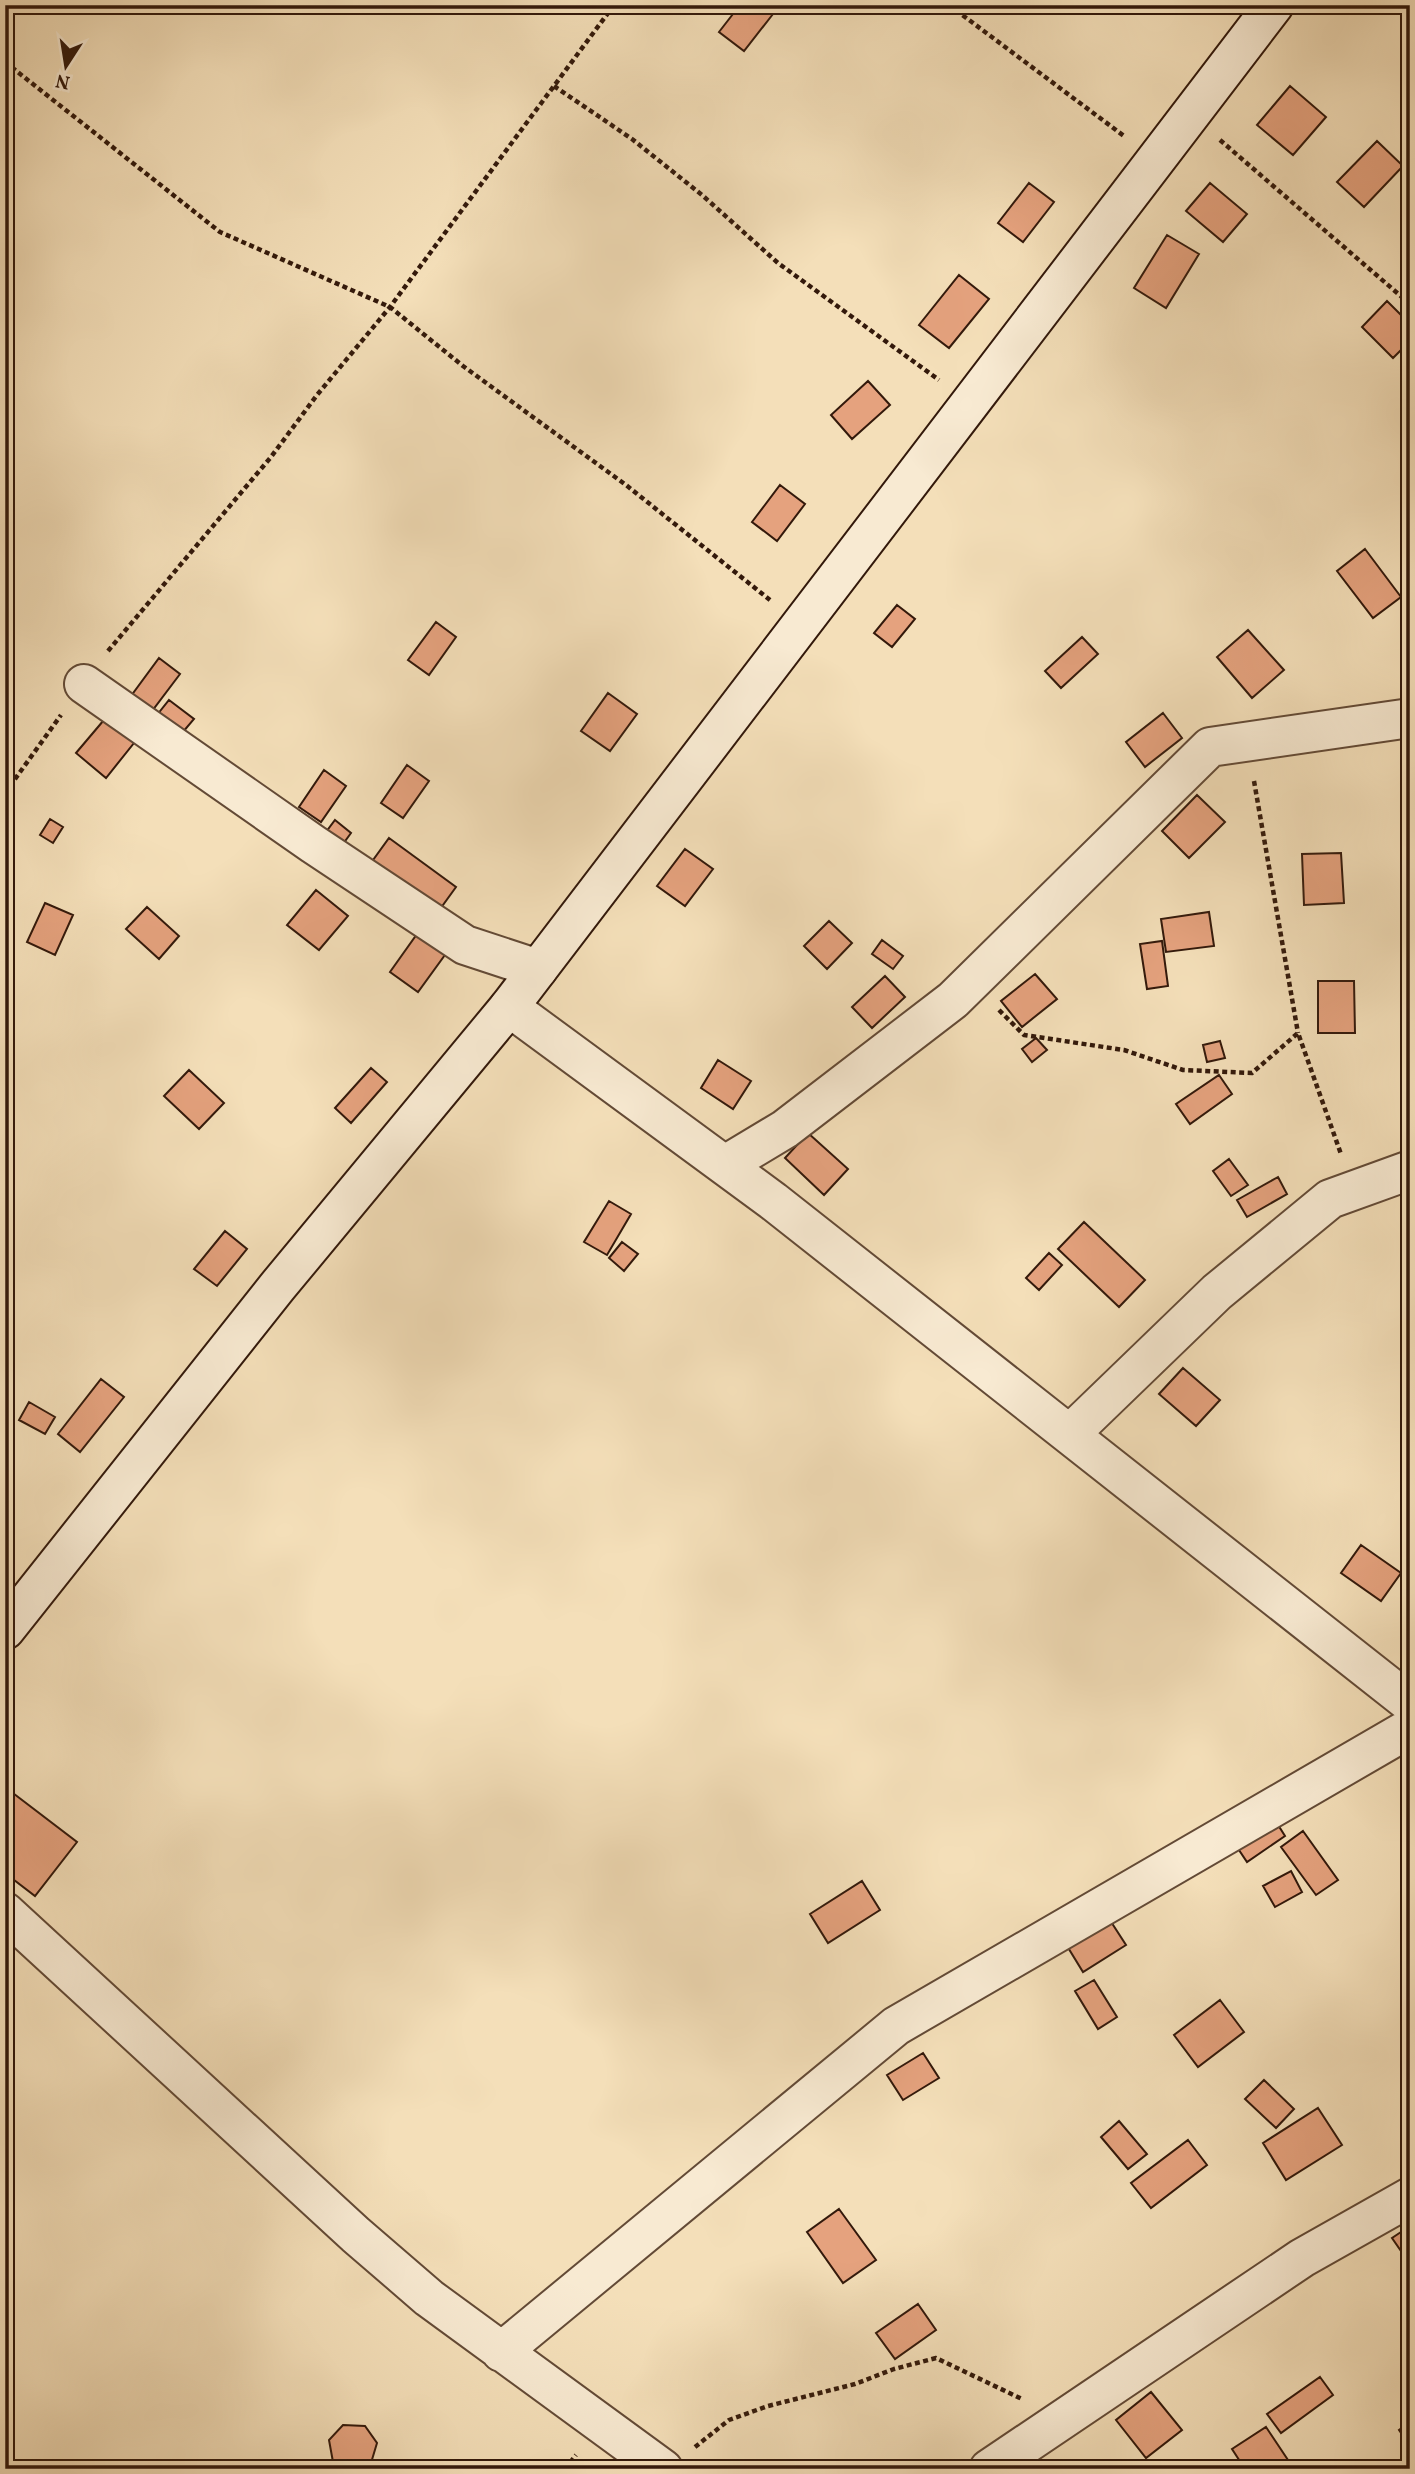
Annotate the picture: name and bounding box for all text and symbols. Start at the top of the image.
north arrow [32,32,102,102]
text: N [53,66,72,95]

